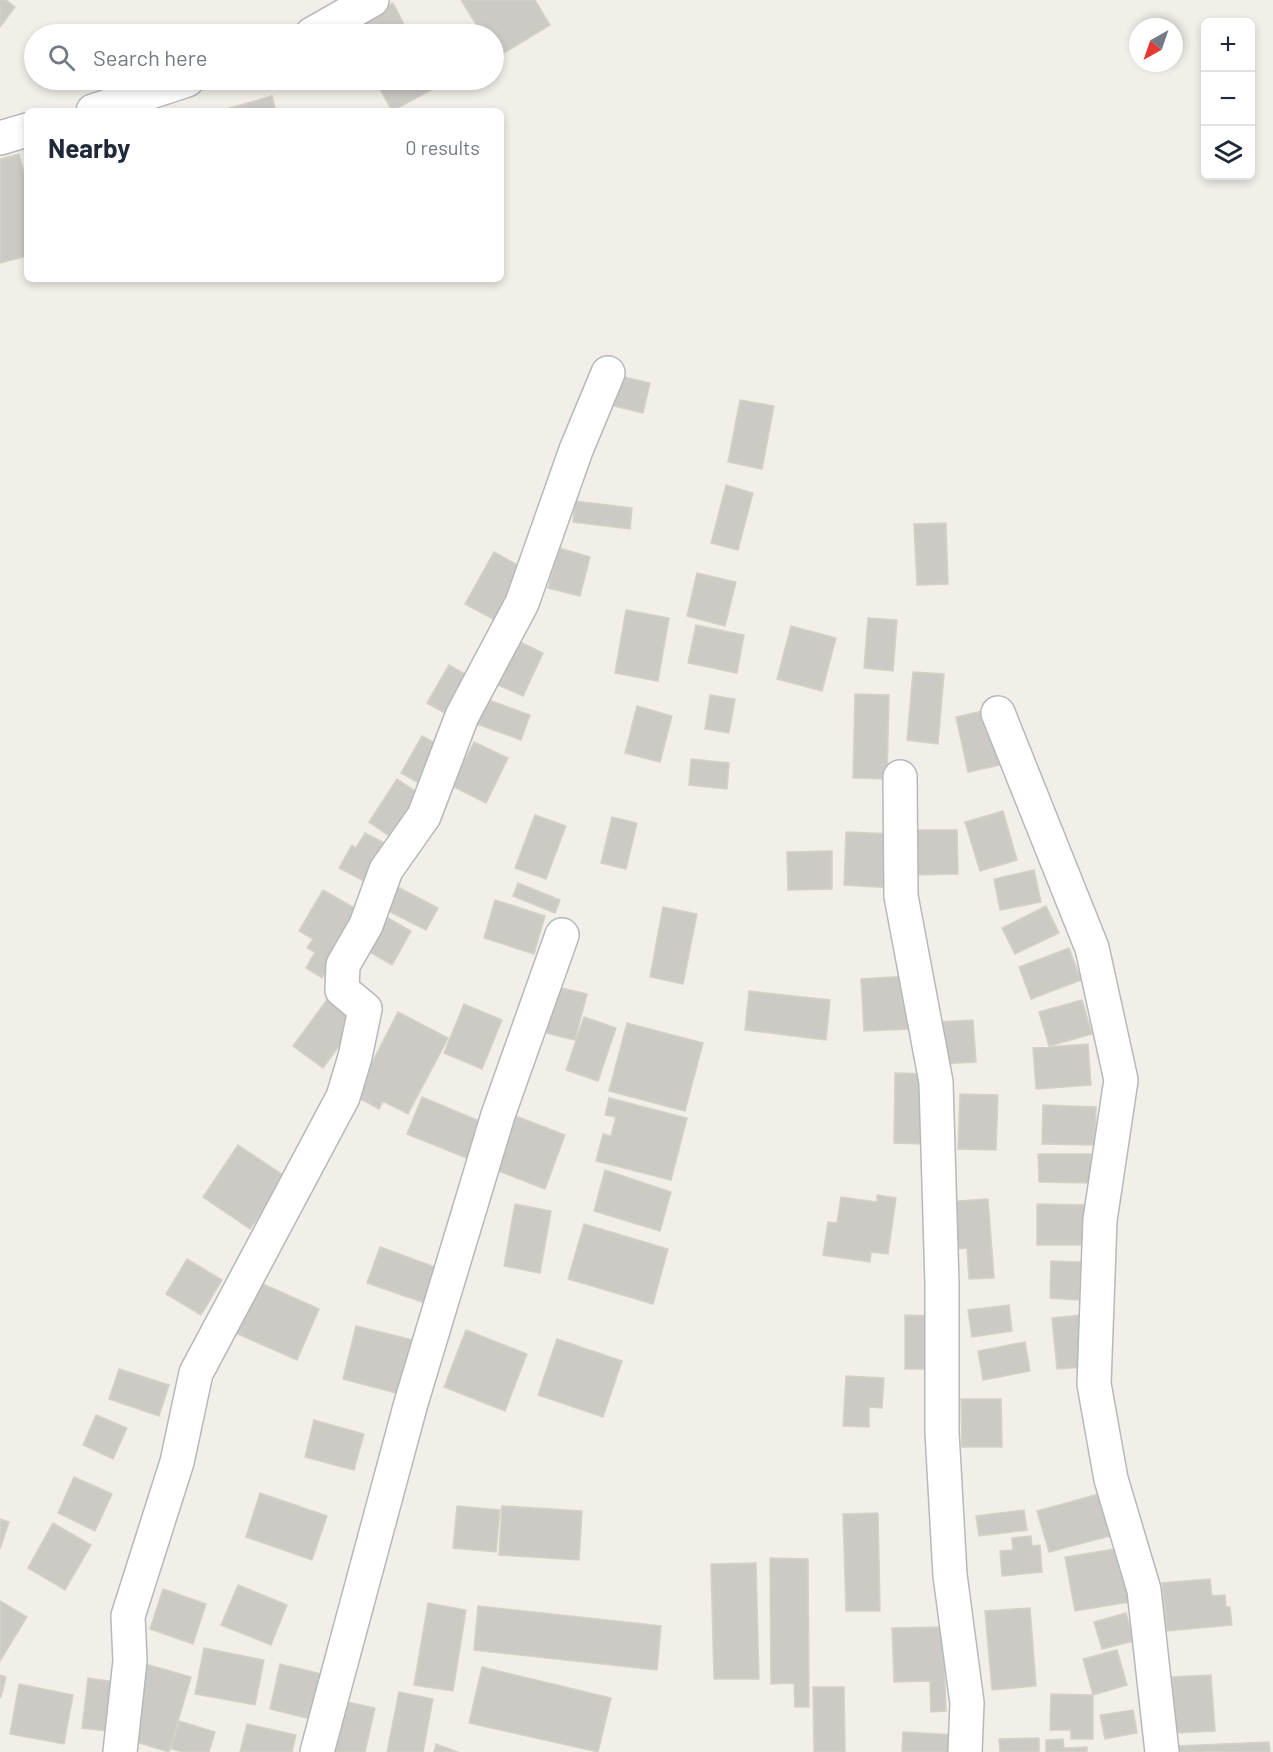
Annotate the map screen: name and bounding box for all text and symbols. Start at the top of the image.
north arrow [1129,18,1183,72]
map controls [1201,18,1255,180]
button: + [1201,18,1255,72]
search box [24,24,504,90]
icon: search [45,41,78,74]
text: Search here [93,44,207,70]
button: − [1201,72,1255,126]
button: layers [1201,126,1255,180]
text: Nearby [48,132,130,163]
text: 0 results [405,135,480,159]

